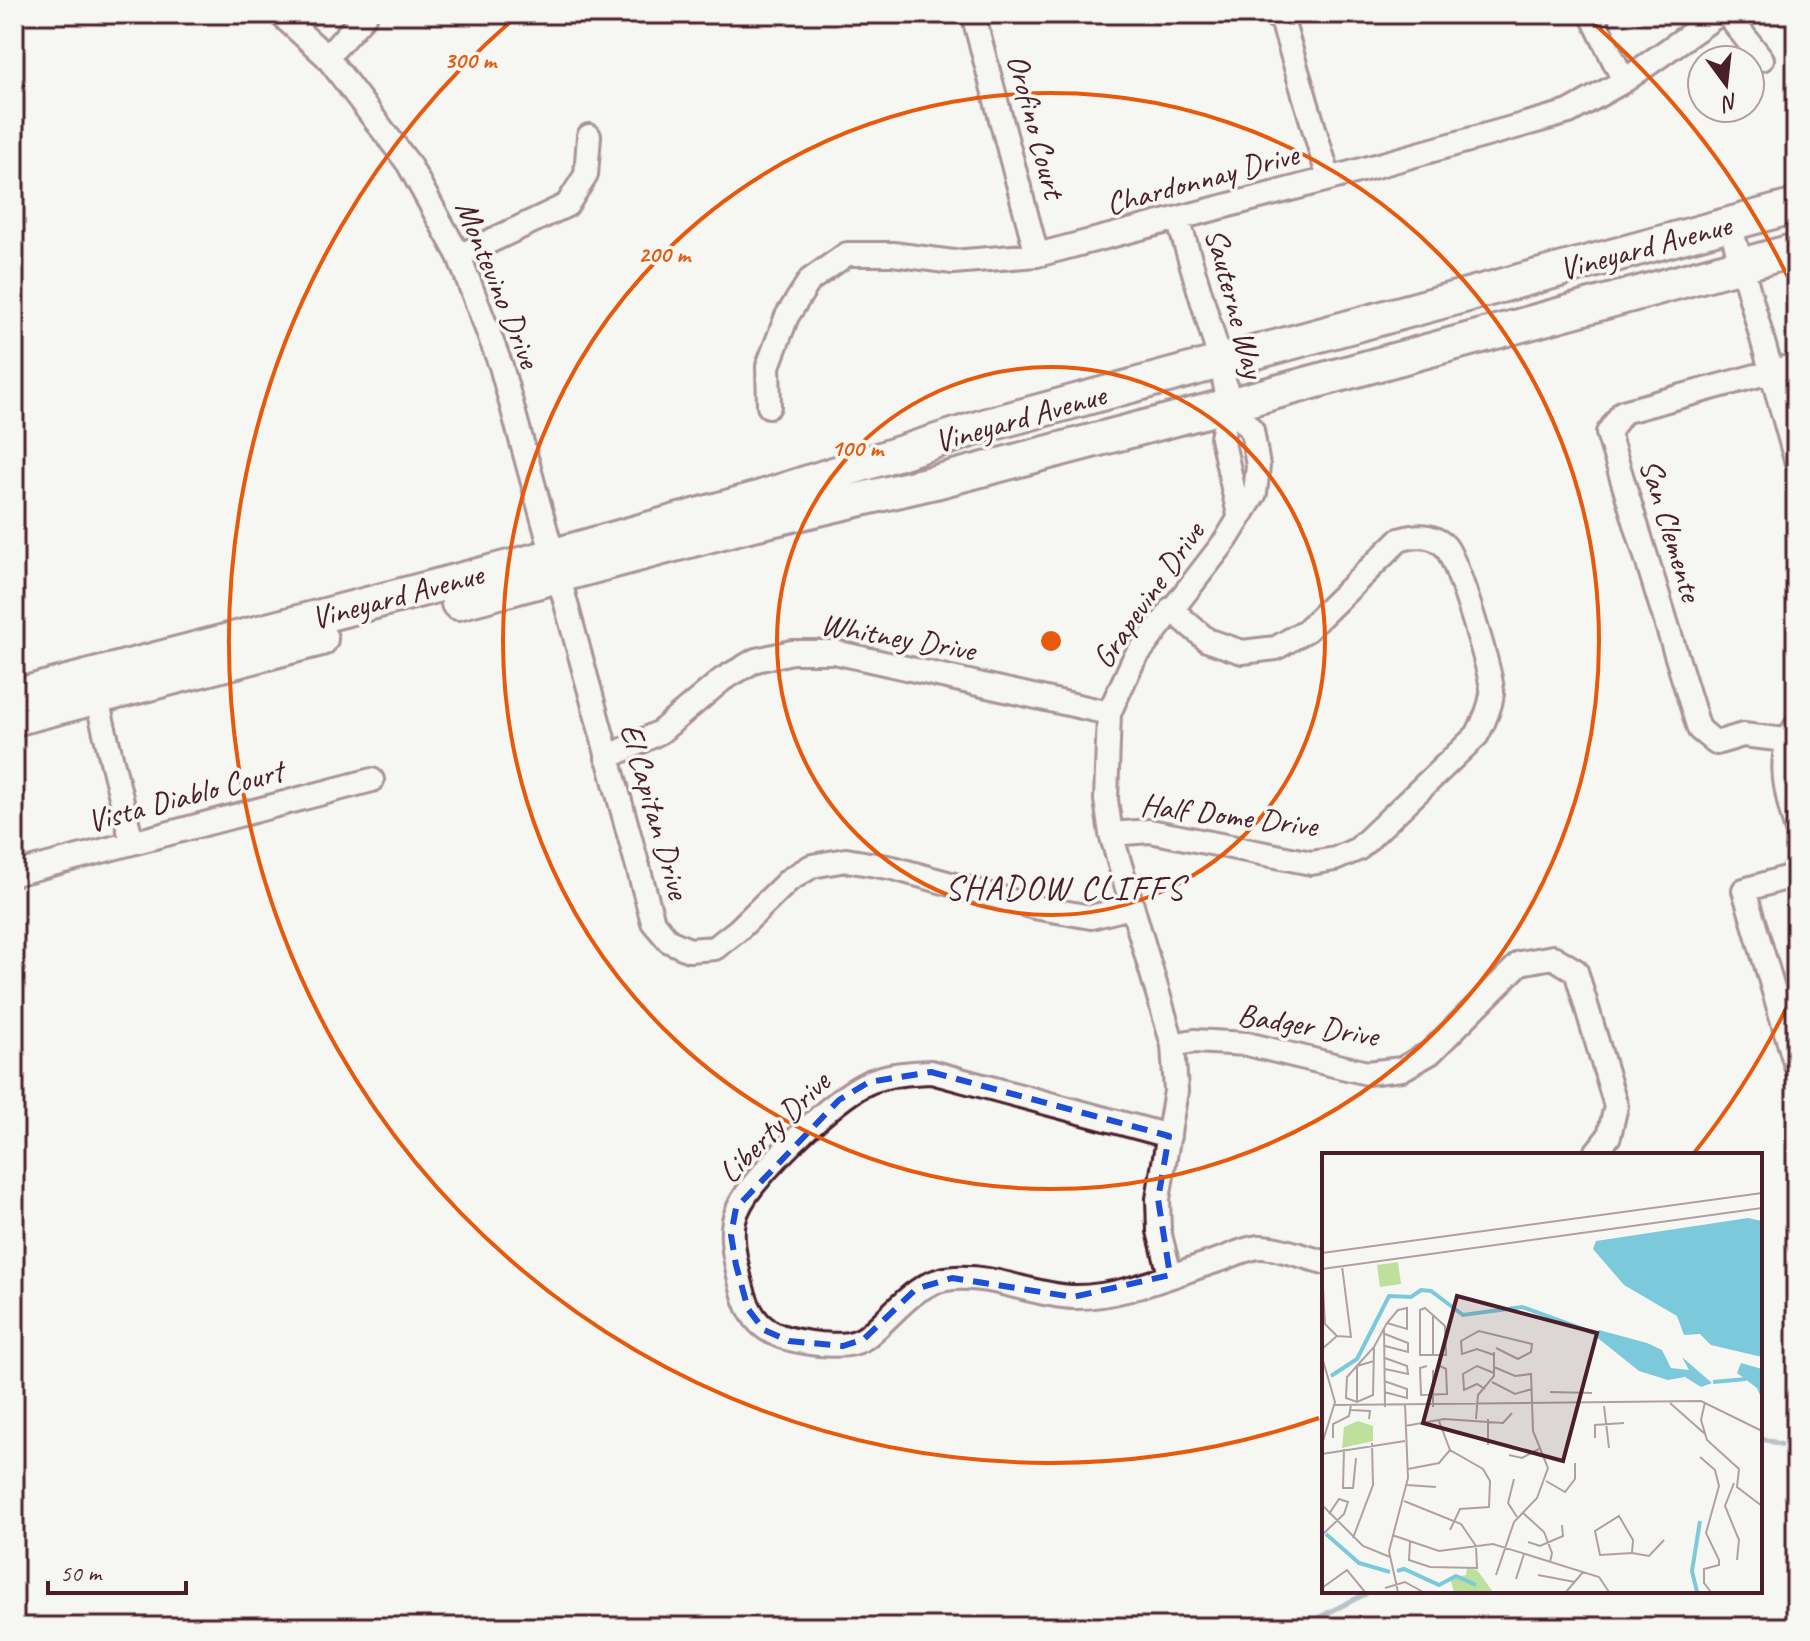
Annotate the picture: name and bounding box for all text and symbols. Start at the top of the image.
north arrow [1686,44,1766,124]
text: 300 m [444,45,498,75]
street label: Orofino Court [997,50,1076,206]
text: N [1717,87,1741,119]
street label: Chardonnay Drive [1101,133,1305,224]
street label: Montevino Drive [446,194,551,376]
street label: Vineyard Avenue [1555,204,1738,290]
street label: Sauterne Way [1195,224,1275,385]
text: 200 m [638,239,692,269]
street label: Vineyard Avenue [930,373,1113,462]
text: 100 m [831,433,885,463]
street label: San Clemente [1630,454,1713,608]
street label: Grapevine Drive [1083,512,1215,676]
street label: Vineyard Avenue [307,553,490,639]
street label: Whitney Drive [818,603,981,671]
centre of rings [1037,627,1065,655]
street label: El Capitan Drive [610,719,700,906]
street label: Vista Diablo Court [83,749,292,842]
street label: Half Dome Drive [1138,784,1322,846]
district label: SHADOW CLIFFS [945,866,1190,909]
street label: Badger Drive [1235,994,1384,1057]
street label: Liberty Drive [709,1060,841,1192]
inset map [1322,1153,1762,1593]
scale bar [48,1545,186,1595]
text: 50 m [60,1558,103,1588]

